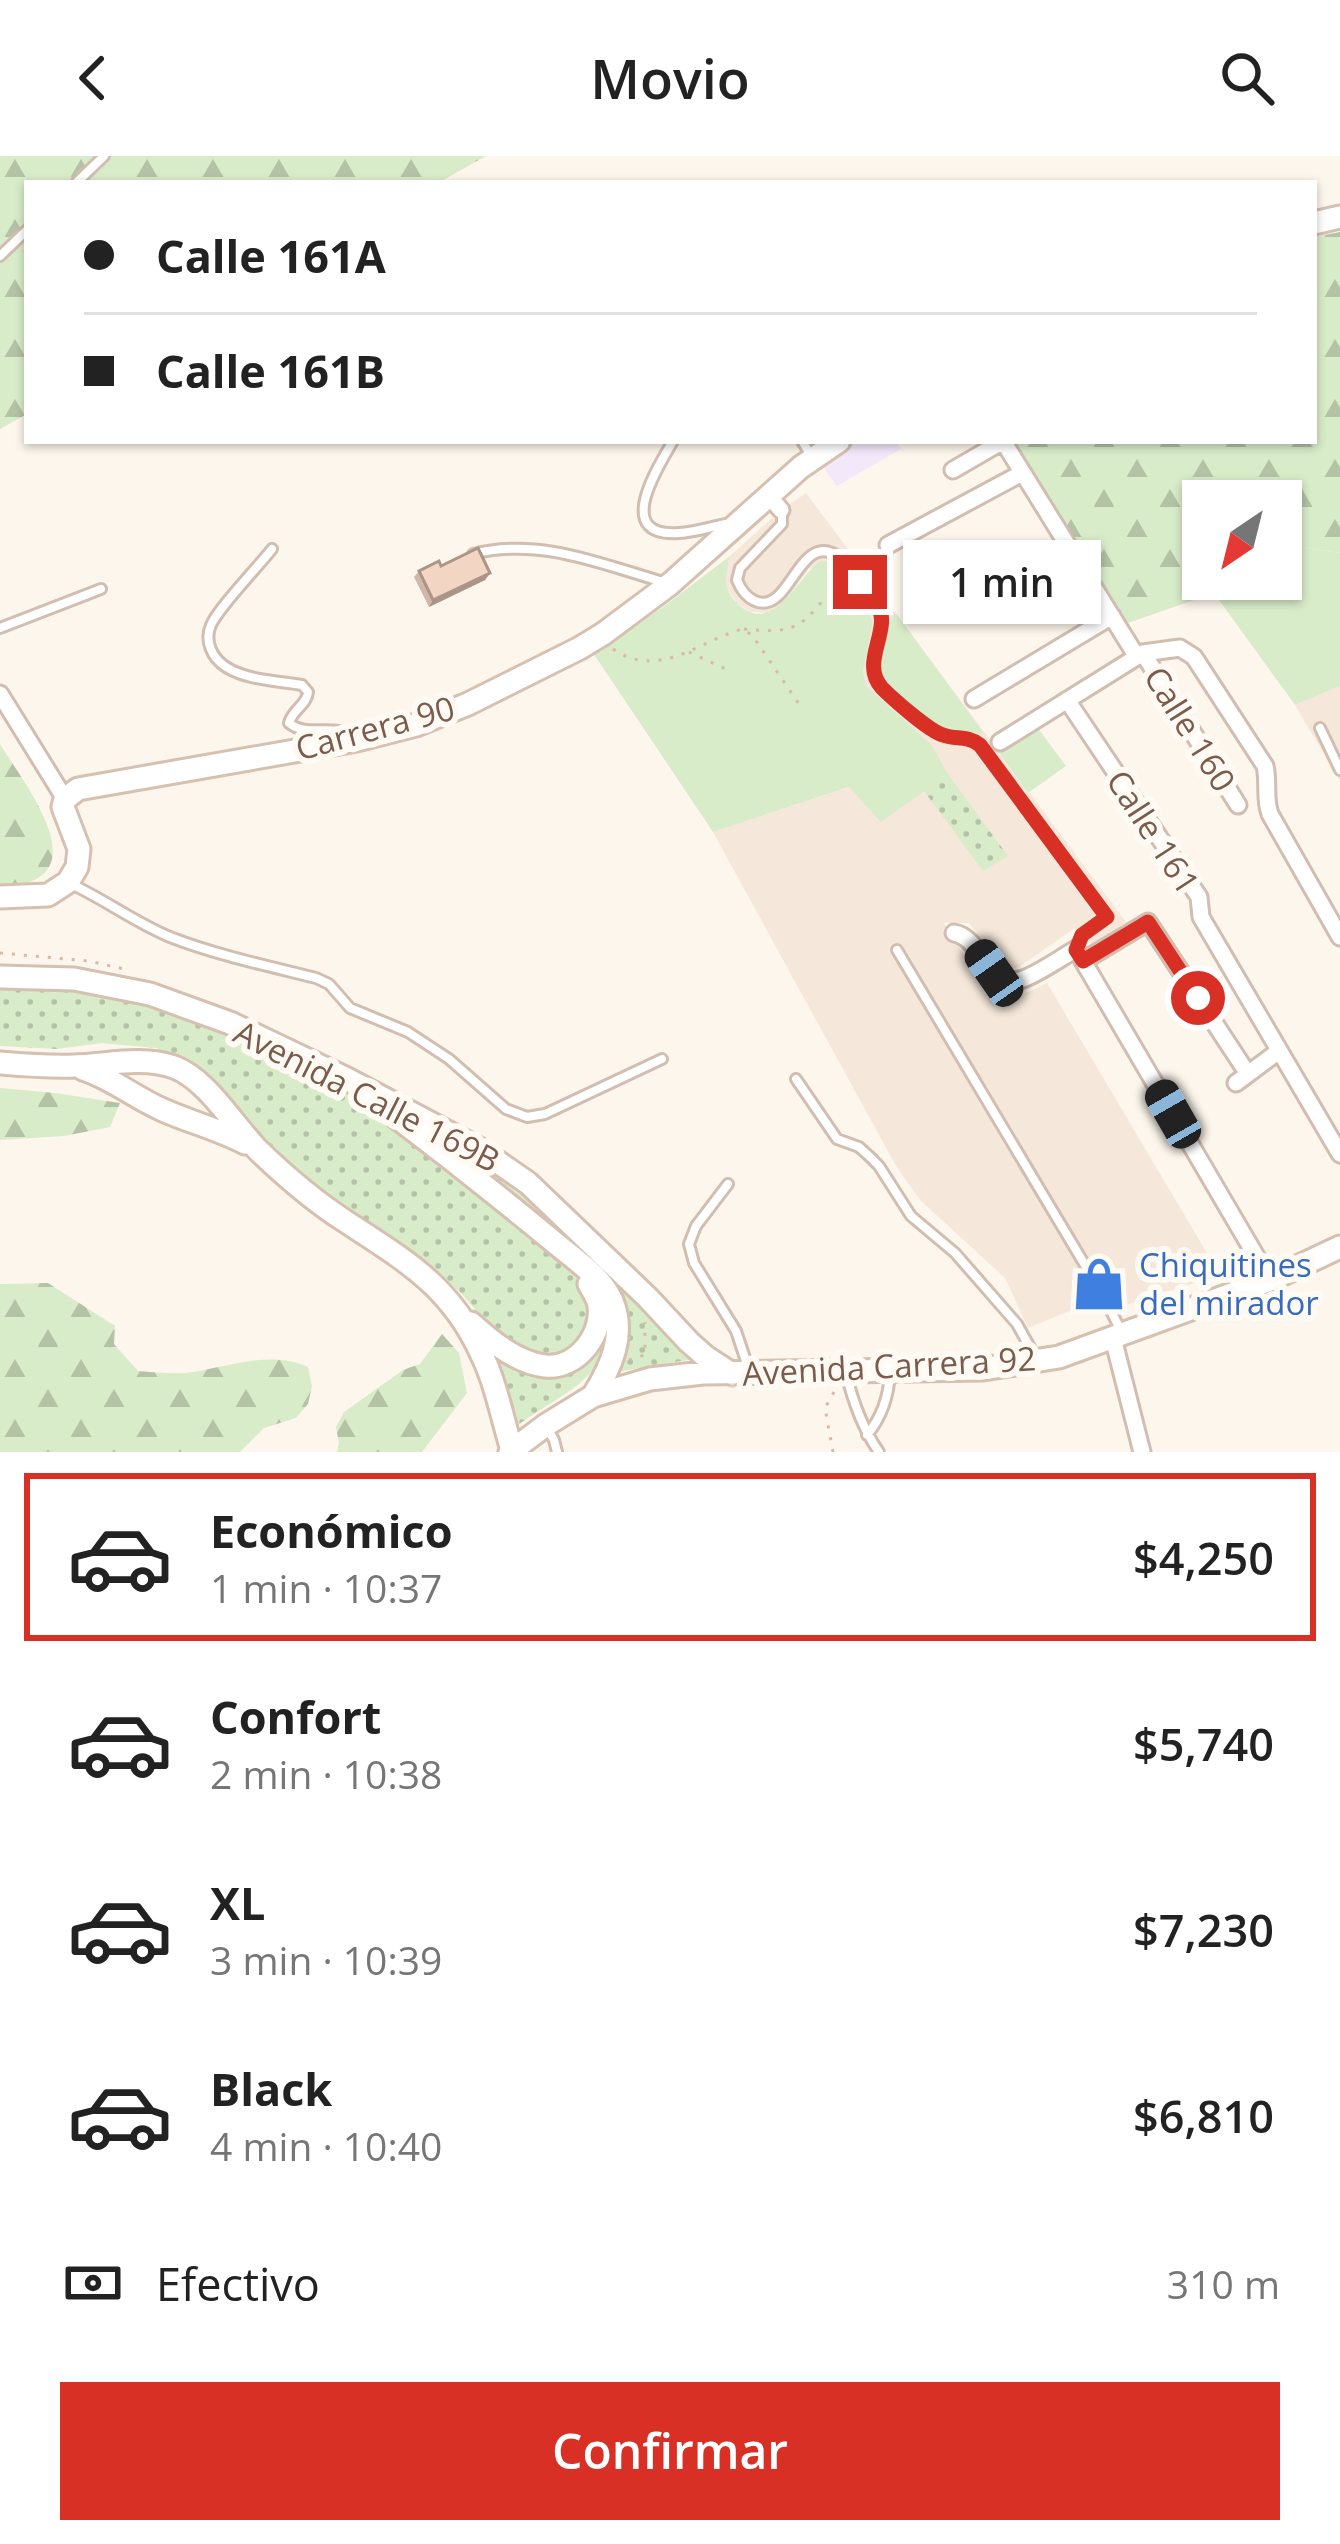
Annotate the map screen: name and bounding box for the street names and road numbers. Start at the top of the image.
street label: Calle 160 [1134,658,1246,800]
street label: Carrera 90 [290,685,459,770]
street label: Calle 161 [1097,761,1210,902]
street label: Avenida Calle 169B [227,1009,508,1182]
street label: Avenida Carrera 92 [741,1335,1037,1396]

